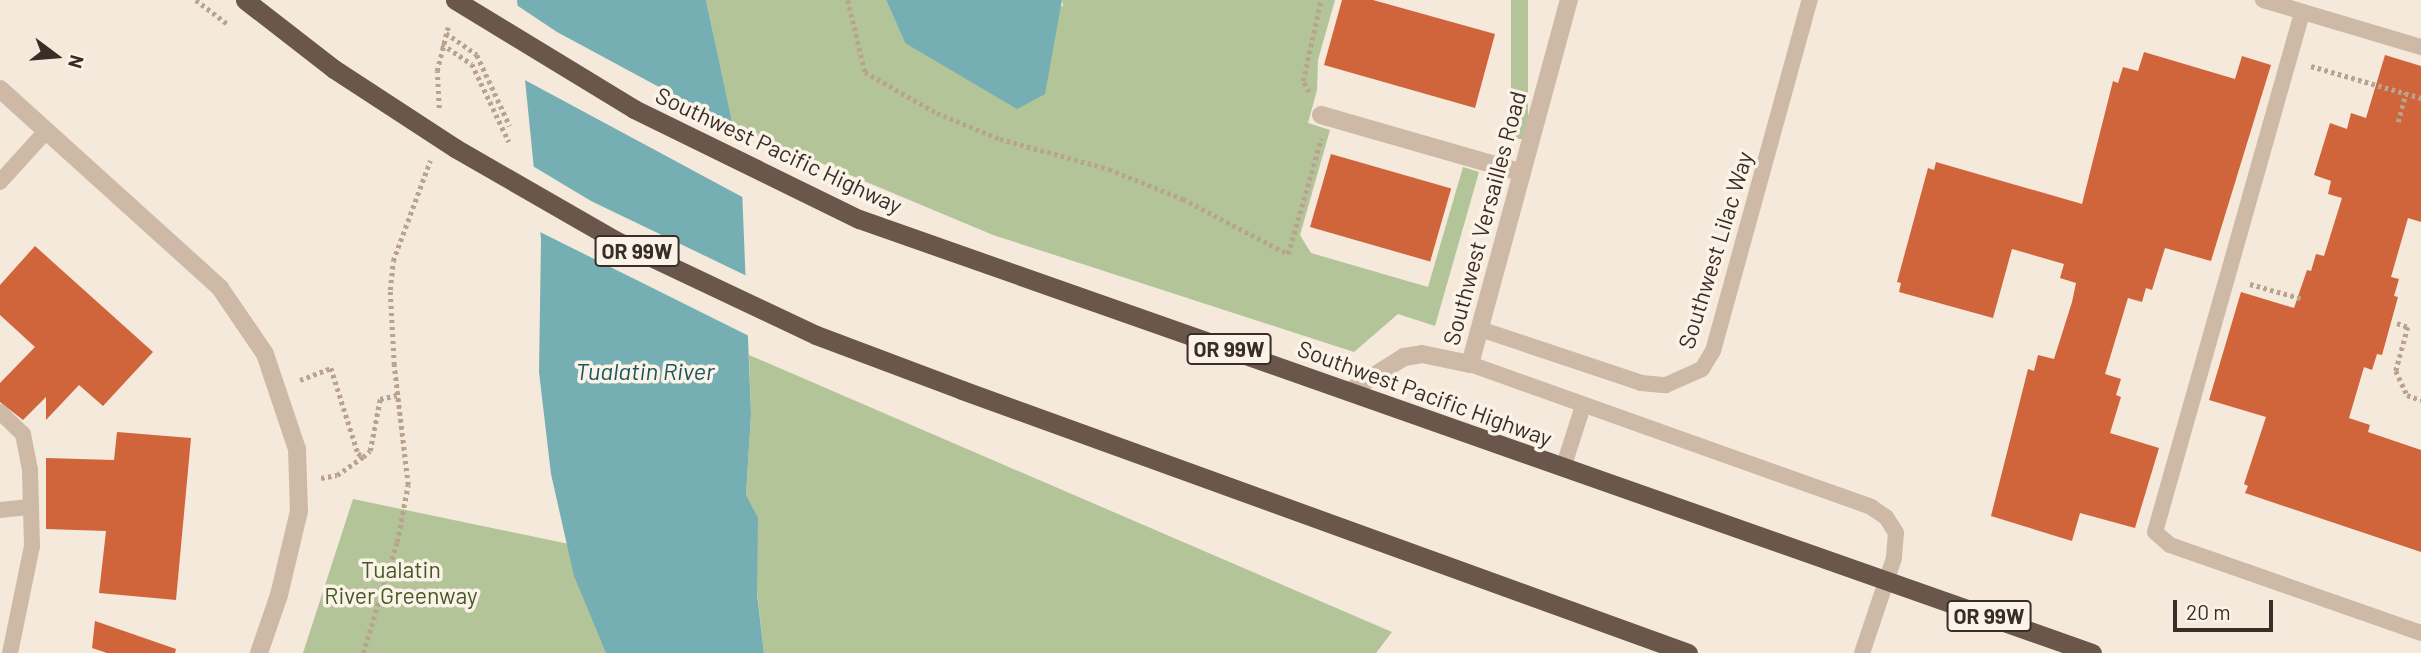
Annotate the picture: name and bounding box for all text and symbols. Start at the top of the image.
north arrow [21,21,91,91]
text: N [64,53,89,71]
street label: Southwest Pacific Highway [651,81,907,219]
street label: Southwest Versailles Road [1437,88,1531,348]
street label: Southwest Lilac Way [1672,148,1758,352]
road number: OR 99W [593,233,681,268]
road number: OR 99W [1185,332,1273,366]
street label: Southwest Pacific Highway [1294,334,1556,452]
water label: Tualatin River [576,357,714,385]
park label: Tualatin River Greenway [324,555,478,609]
scale bar [2176,586,2276,630]
road number: OR 99W [1945,598,2033,634]
text: 20 m [2186,599,2231,624]

